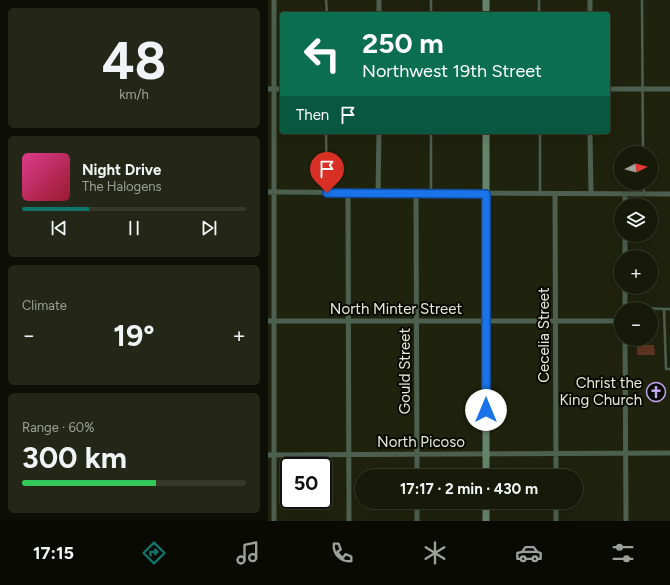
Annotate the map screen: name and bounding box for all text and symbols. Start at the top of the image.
text: 250 m [362,26,444,60]
icon: left [296,28,348,80]
text: 48 [102,30,166,92]
text: Northwest 19th Street [362,60,542,82]
text: km/h [119,87,149,102]
icon: arrive [337,104,359,126]
text: Then [296,106,329,124]
north arrow [614,146,658,190]
map controls [614,146,658,346]
pin [310,152,344,193]
icon: arrive [316,158,338,180]
text: Night Drive [82,161,161,179]
text: The Halogens [82,179,162,194]
button: layers [614,198,658,242]
icon: previous [48,217,70,239]
icon: pause [123,217,145,239]
icon: next [198,217,220,239]
button: + [614,250,658,294]
street label: Cecelia Street [535,287,553,383]
text: Climate [22,298,67,313]
street label: North Minter Street [330,300,462,318]
button: − [614,302,658,346]
text: 19° [113,317,155,354]
text: − [22,322,36,349]
text: + [232,322,246,349]
street label: Gould Street [396,328,414,414]
place label: Christ the King Church [559,374,642,409]
church icon: Christ the King Church [645,381,667,403]
position arrow [465,389,507,431]
text: Range · 60% [22,420,94,435]
street label: North Picoso [377,433,465,451]
text: 300 km [22,439,127,476]
speed limit sign: 50 [280,457,332,509]
text: 17:17 · 2 min · 430 m [400,480,538,498]
icon: directions [140,539,168,567]
icon: music [234,539,262,567]
icon: phone [328,539,356,567]
icon: climate [421,539,449,567]
icon: car [515,539,543,567]
icon: filters [609,539,637,567]
text: 17:15 [33,542,74,564]

